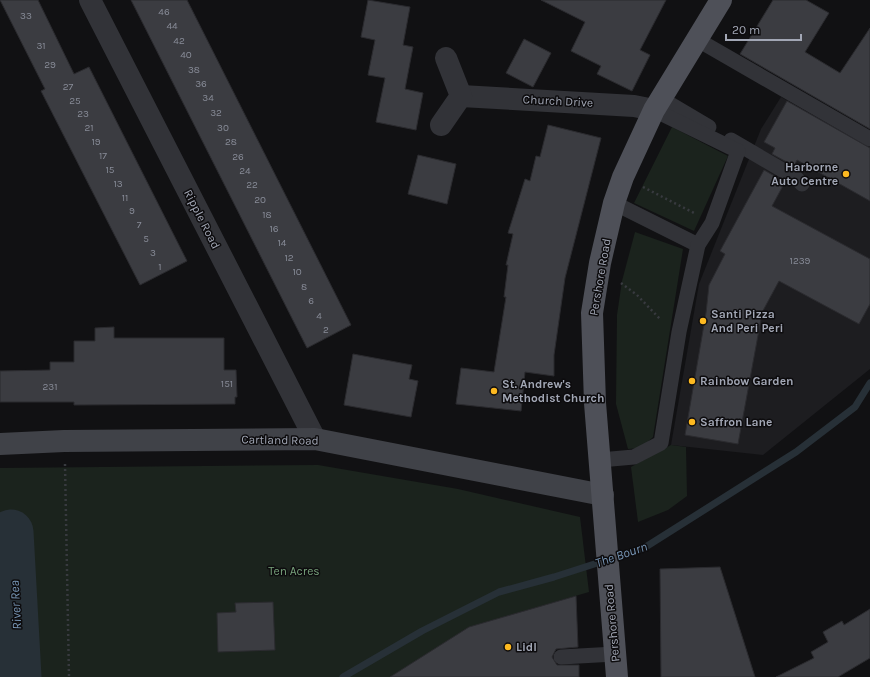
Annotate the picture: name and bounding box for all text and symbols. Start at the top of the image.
house number: 46 [158,6,170,18]
house number: 33 [20,10,32,22]
scale bar [726,16,801,42]
house number: 44 [166,20,178,32]
text: 20 m [732,23,760,37]
house number: 42 [173,35,185,47]
house number: 31 [36,40,46,52]
house number: 40 [180,49,192,61]
house number: 29 [44,59,56,71]
house number: 38 [188,64,200,76]
house number: 36 [195,78,207,90]
house number: 27 [63,81,74,93]
house number: 34 [202,92,214,104]
street label: Church Drive [522,92,594,110]
house number: 25 [69,95,81,107]
house number: 32 [210,107,222,119]
house number: 23 [77,108,89,120]
house number: 21 [84,122,94,134]
house number: 30 [217,122,229,134]
house number: 19 [91,136,101,148]
house number: 28 [225,136,237,148]
house number: 17 [99,150,107,162]
house number: 26 [232,151,244,163]
place label: Harborne Auto Centre [771,160,838,188]
house number: 15 [106,164,115,176]
house number: 24 [239,165,251,177]
marker: Harborne Auto Centre [841,169,851,179]
house number: 13 [113,178,123,190]
house number: 22 [246,179,258,191]
street label: Ripple Road [181,187,223,251]
house number: 11 [122,192,128,204]
house number: 20 [254,194,266,206]
house number: 9 [129,205,135,217]
house number: 18 [262,209,272,221]
house number: 7 [137,219,142,231]
house number: 16 [269,223,279,235]
house number: 5 [143,233,149,245]
house number: 14 [278,237,287,249]
street label: Pershore Road [586,237,614,317]
house number: 3 [150,247,156,259]
house number: 12 [284,252,294,264]
house number: 1239 [790,255,811,267]
house number: 1 [158,261,162,273]
house number: 10 [292,266,302,278]
house number: 8 [301,281,307,293]
house number: 6 [308,295,314,307]
place label: Santi Pizza And Peri Peri [711,307,783,335]
house number: 4 [316,310,322,322]
marker: Santi Pizza And Peri Peri [698,316,708,326]
house number: 2 [323,324,329,336]
place label: Rainbow Garden [700,374,794,388]
marker: Rainbow Garden [687,376,697,386]
place label: St. Andrew's Methodist Church [502,377,604,405]
house number: 151 [221,378,233,390]
house number: 231 [42,381,58,393]
marker: St. Andrew's Methodist Church [489,386,499,396]
place label: Saffron Lane [700,415,772,429]
marker: Saffron Lane [687,417,697,427]
street label: Cartland Road [241,432,319,448]
water label: The Bourn [593,539,649,570]
park label: Ten Acres [268,564,320,578]
water label: River Rea [7,579,24,630]
street label: Pershore Road [602,583,622,663]
place label: Lidl [516,640,537,654]
marker: Lidl [503,642,513,652]

